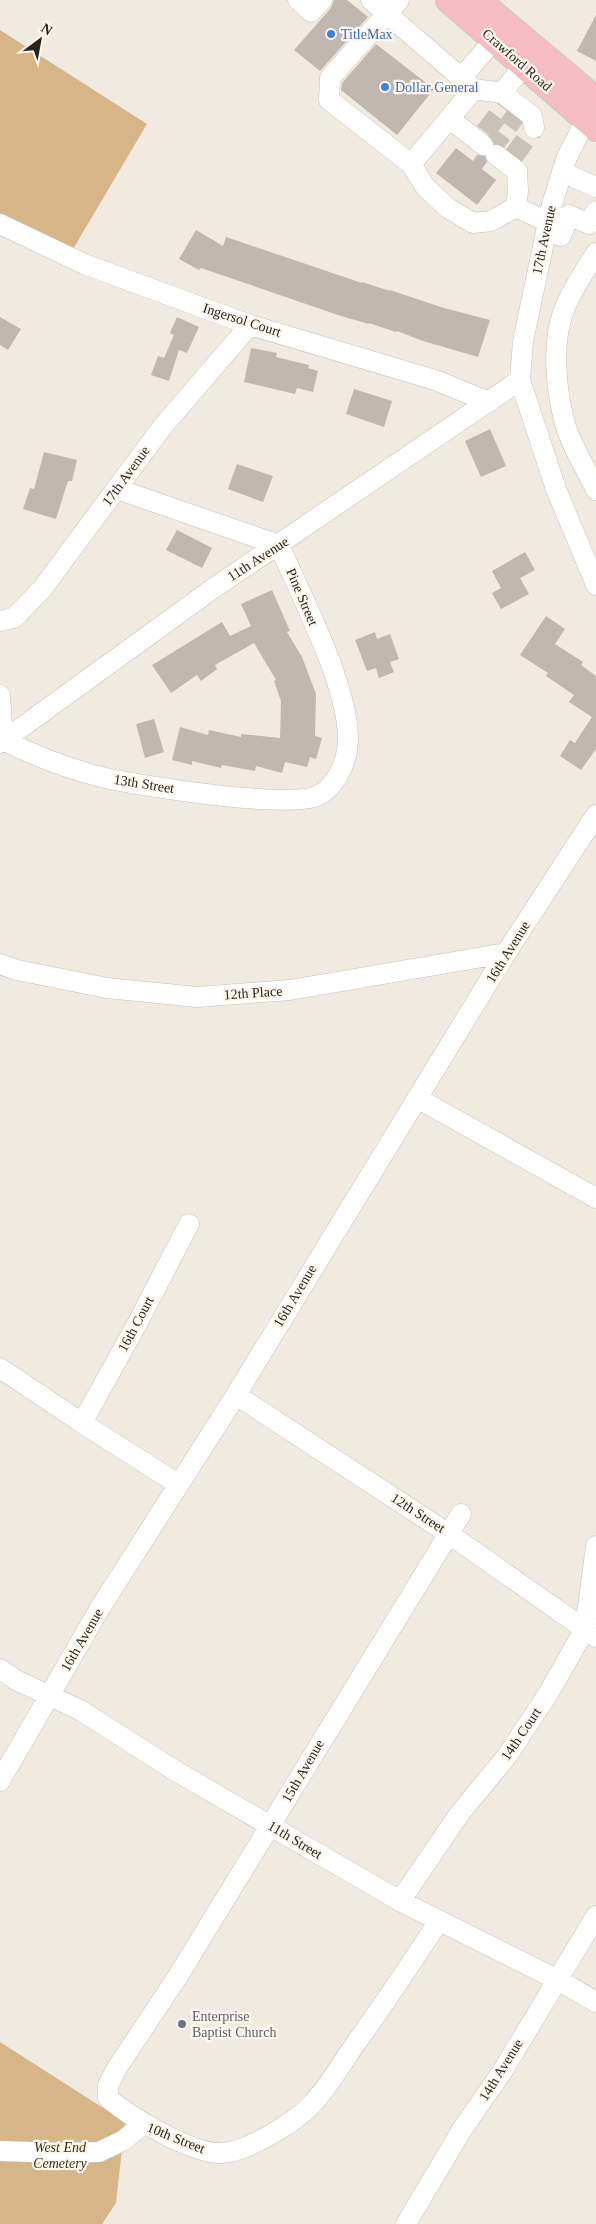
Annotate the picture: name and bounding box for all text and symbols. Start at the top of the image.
north arrow [15,15,65,65]
text: N [38,20,55,38]
street label: Crawford Road [479,26,555,94]
place label: TitleMax [341,27,393,42]
marker: TitleMax [325,28,337,40]
place label: Dollar General [395,80,479,95]
marker: Dollar General [379,81,391,93]
street label: 17th Avenue [529,204,559,276]
street label: Ingersol Court [201,300,283,340]
street label: 17th Avenue [99,443,153,509]
street label: 11th Avenue [225,534,291,584]
street label: Pine Street [283,566,321,628]
street label: 13th Street [113,772,175,796]
street label: 16th Avenue [483,918,533,986]
street label: 12th Place [223,983,283,1003]
street label: 16th Avenue [271,1262,319,1330]
street label: 16th Court [115,1294,157,1354]
street label: 12th Street [388,1490,448,1536]
street label: 16th Avenue [58,1606,106,1674]
street label: 14th Court [498,1705,544,1763]
street label: 15th Avenue [279,1737,327,1805]
street label: 11th Street [265,1818,325,1862]
place label: Enterprise Baptist Church [192,2009,276,2040]
marker: Enterprise Baptist Church [176,2018,188,2030]
street label: 14th Avenue [476,2036,526,2104]
street label: 10th Street [145,2120,207,2156]
park label: West End Cemetery [33,2140,88,2171]

